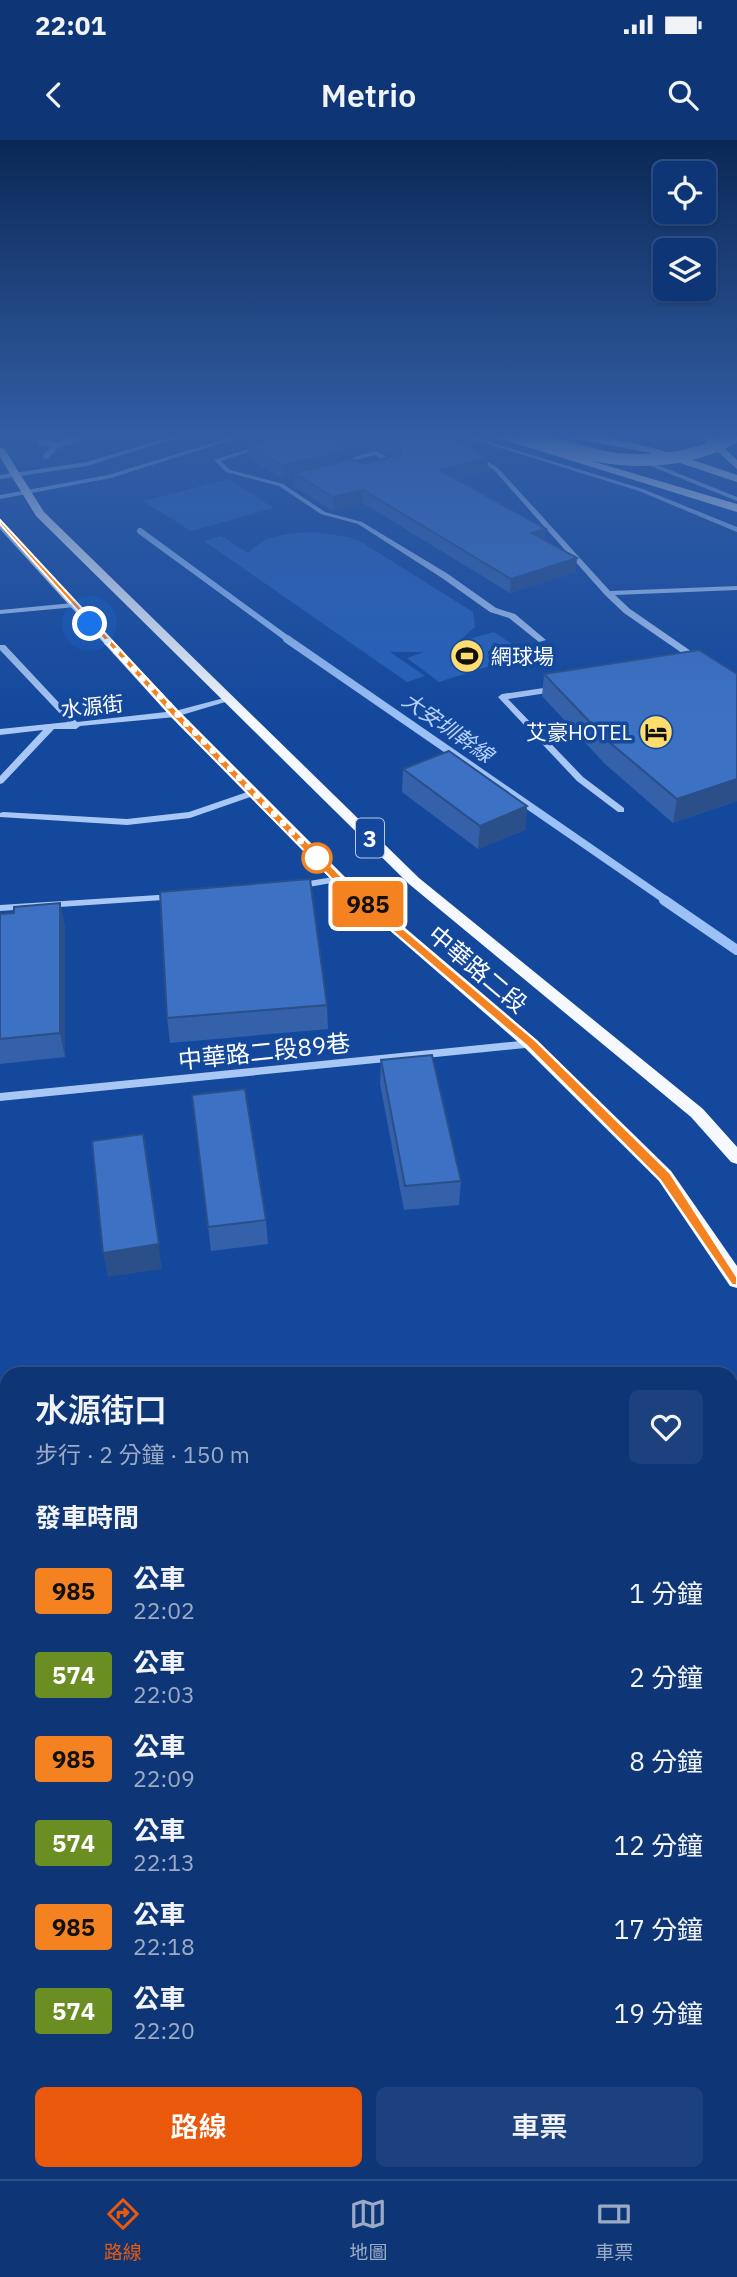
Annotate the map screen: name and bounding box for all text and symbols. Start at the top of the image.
text: 22:01 [35,8,106,42]
text: Metrio [321,74,416,116]
icon: back [35,76,73,114]
icon: search [664,76,702,114]
map controls [653,161,716,301]
button: locate [653,161,716,224]
button: layers [653,238,716,301]
your location [72,606,107,641]
sports icon: 網球場 [448,637,486,675]
place label: 網球場 [491,642,554,670]
water label: 大安圳幹線 [397,685,501,770]
street label: 水源街 [59,689,125,723]
hotel icon: 艾豪HOTEL [637,713,675,751]
place label: 艾豪HOTEL [526,718,632,746]
road number: 3 [356,818,384,858]
unlabelled marker [302,843,332,873]
line badge: 985 [328,881,408,927]
text: 985 [346,888,390,920]
street label: 中華路二段 [422,918,534,1020]
street label: 中華路二段89巷 [176,1026,352,1076]
text: 水源街口 [35,1388,167,1431]
button: heart [629,1390,703,1464]
text: 步行 · 2 分鐘 · 150 m [35,1439,250,1469]
text: 發車時間 [35,1500,139,1534]
text: 公車 [133,1561,185,1595]
text: 985 [52,1575,95,1607]
text: 1 分鐘 [629,1576,703,1610]
text: 22:02 [133,1595,195,1625]
text: 公車 [133,1645,185,1679]
text: 574 [52,1659,95,1691]
text: 2 分鐘 [629,1660,703,1694]
text: 22:03 [133,1679,195,1709]
text: 公車 [133,1729,185,1763]
text: 985 [52,1743,95,1775]
text: 8 分鐘 [629,1744,703,1778]
text: 22:09 [133,1763,195,1793]
text: 公車 [133,1813,185,1847]
text: 574 [52,1827,95,1859]
text: 12 分鐘 [614,1828,703,1862]
text: 22:13 [133,1847,195,1877]
text: 公車 [133,1897,185,1931]
text: 985 [52,1911,95,1943]
text: 17 分鐘 [614,1912,703,1946]
text: 22:18 [133,1931,195,1961]
text: 公車 [133,1981,185,2015]
text: 574 [52,1995,95,2027]
text: 19 分鐘 [614,1996,703,2030]
text: 22:20 [133,2015,195,2045]
button: 路線 [35,2087,362,2167]
button: 車票 [376,2087,703,2167]
tab: 路線 [104,2195,142,2264]
tab: 地圖 [349,2195,387,2264]
tab: 車票 [595,2195,633,2264]

